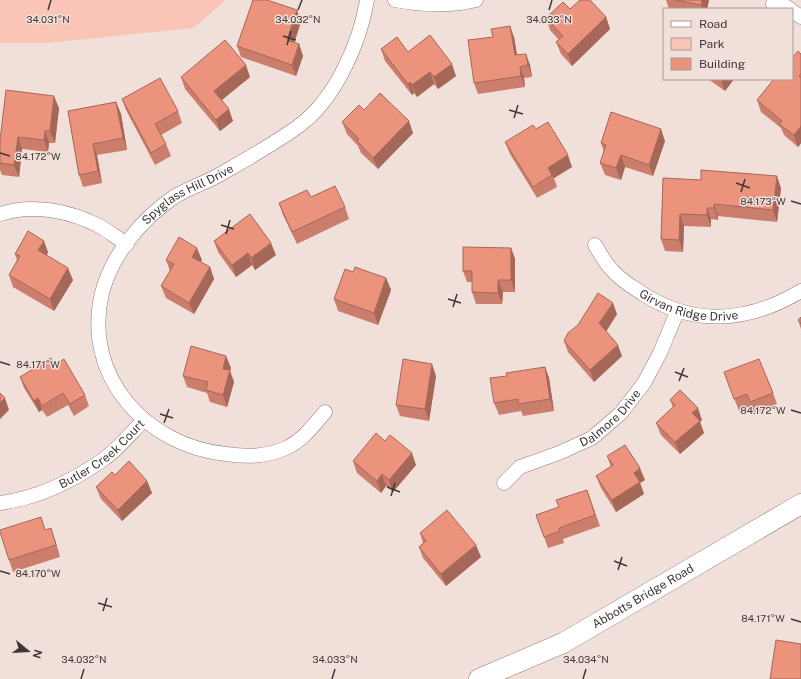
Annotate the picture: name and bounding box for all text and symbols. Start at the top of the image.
legend [663,8,793,80]
text: 34.031°N [26,13,70,25]
text: 34.032°N [275,13,321,25]
text: 34.033°N [526,13,572,25]
text: Road [699,17,727,31]
text: Park [699,37,725,51]
text: Building [699,57,745,71]
text: 84.172°W [15,150,61,162]
street label: Spyglass Hill Drive [139,161,236,227]
text: 84.173°W [740,195,786,207]
street label: Girvan Ridge Drive [637,286,739,324]
text: 84.171°W [16,358,60,370]
street label: Dalmore Drive [578,387,644,450]
text: 84.172°W [740,404,786,416]
street label: Butler Creek Court [57,417,148,491]
street label: Abbotts Bridge Road [590,561,696,631]
text: 84.170°W [15,567,61,579]
text: 84.171°W [741,612,785,624]
north arrow [8,631,48,671]
text: N [30,648,45,660]
text: 34.032°N [61,653,107,665]
text: 34.033°N [312,653,358,665]
text: 34.034°N [563,653,609,665]

